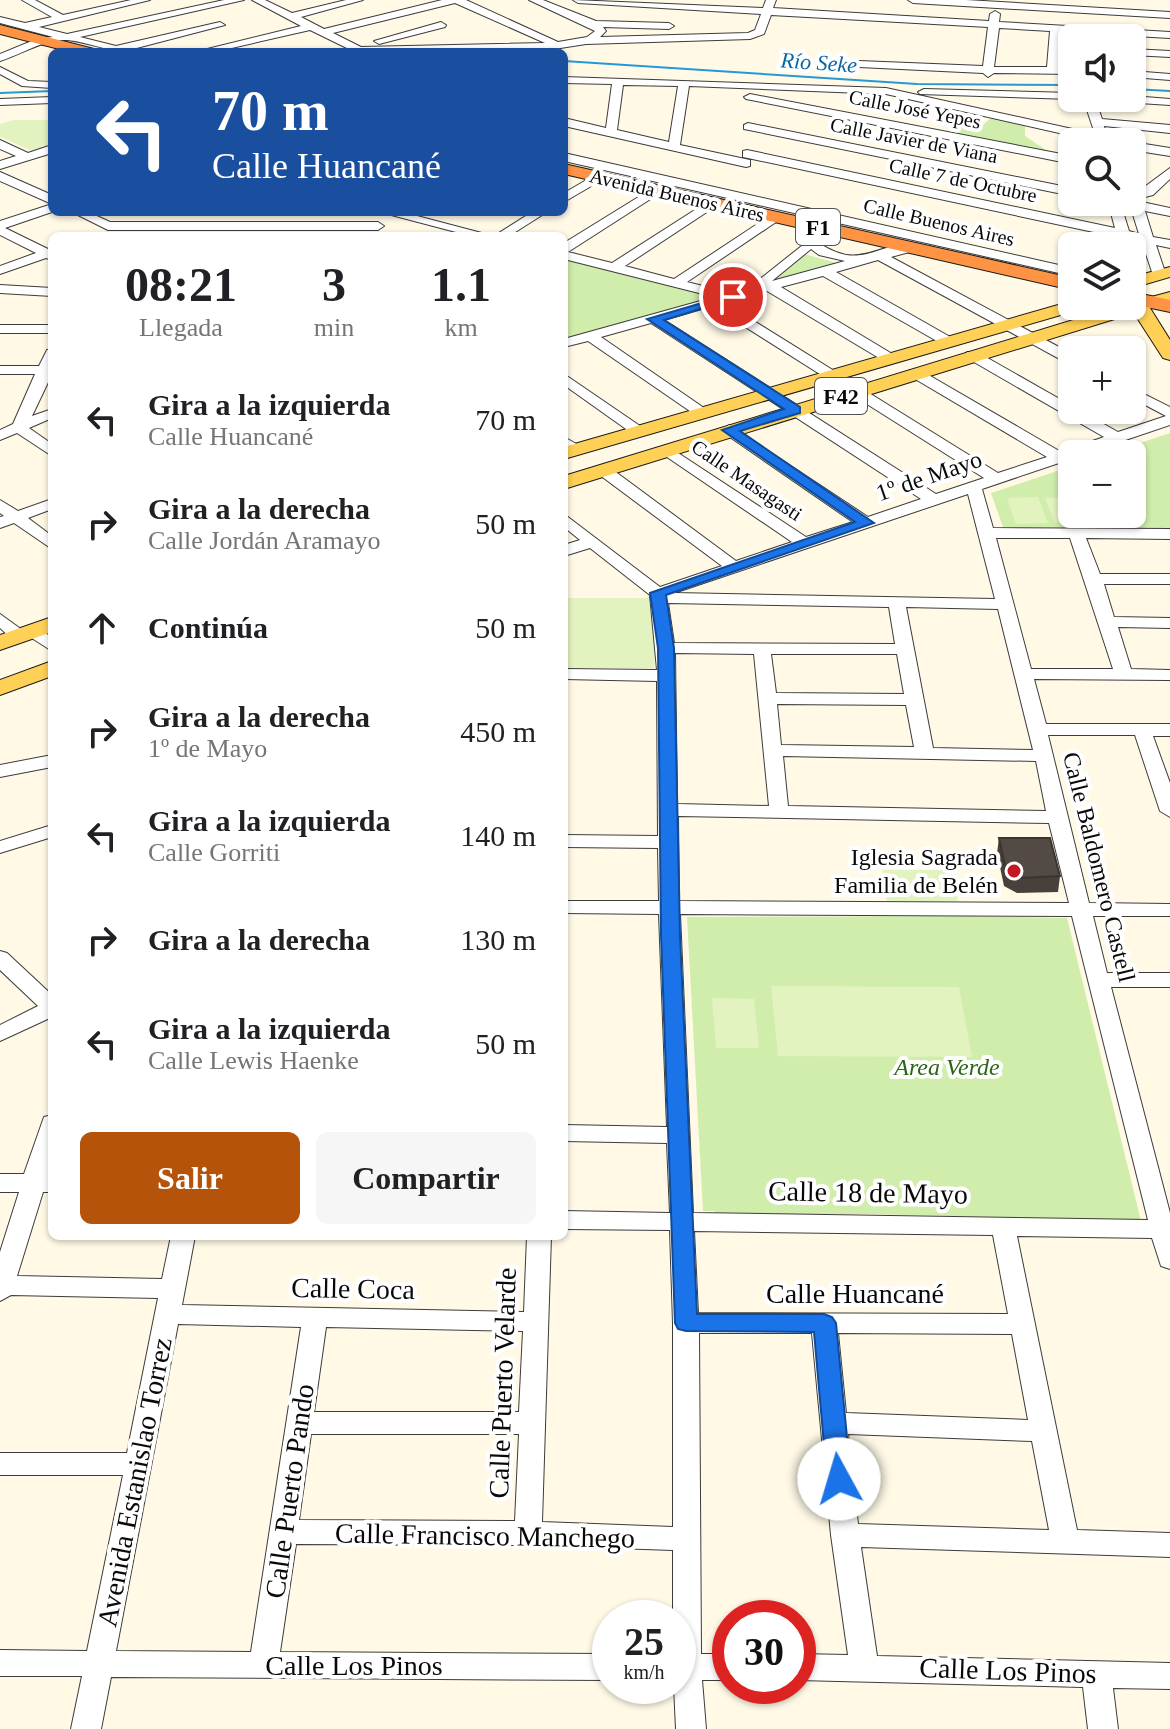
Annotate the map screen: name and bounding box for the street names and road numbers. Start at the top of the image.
street label: Calle José Yepes [847,85,983,134]
street label: Calle Javier de Viana [828,113,1000,167]
street label: Calle 7 de Octubre [887,154,1039,206]
street label: Avenida Buenos Aires [588,164,767,226]
street label: Calle Buenos Aires [861,194,1017,250]
road number: F1 [796,209,840,245]
road number: F42 [815,378,867,414]
street label: Calle Masagasti [687,435,807,526]
street label: 1º de Mayo [873,446,985,506]
street label: Calle Baldomero Castell [1058,749,1140,985]
street label: Calle 18 de Mayo [768,1175,968,1210]
street label: Calle Puerto Velarde [483,1267,522,1499]
street label: Calle Coca [291,1272,416,1305]
street label: Calle Huancané [766,1278,944,1309]
street label: Avenida Estanislao Torrez [91,1335,178,1629]
street label: Calle Puerto Pando [259,1382,320,1600]
street label: Calle Francisco Manchego [335,1517,635,1554]
street label: Calle Los Pinos [265,1650,443,1681]
street label: Calle Los Pinos [919,1652,1097,1689]

